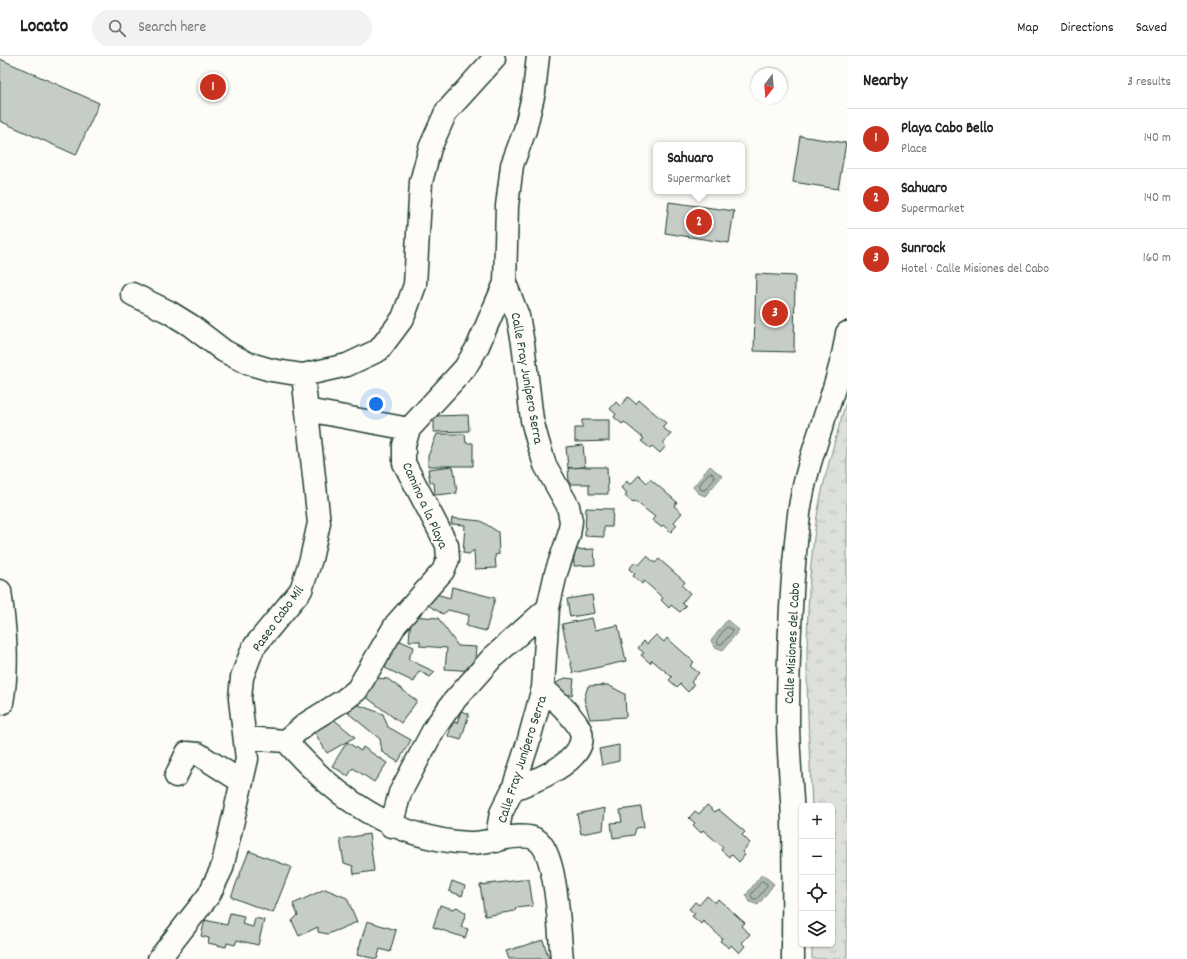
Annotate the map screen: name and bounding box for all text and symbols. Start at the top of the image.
search box [92,10,372,46]
text: Locato [20,14,68,41]
icon: search [106,17,128,39]
text: Search here [138,17,206,39]
text: Map [1017,18,1039,38]
text: Directions [1061,18,1114,38]
text: Saved [1136,18,1167,38]
north arrow [751,68,787,104]
text: Nearby [863,70,907,94]
pin: 1 [200,72,226,102]
text: 3 results [1127,73,1171,92]
text: Playa Cabo Bello [901,118,994,140]
text: 1 [875,129,877,148]
text: 140 m [1144,129,1171,148]
text: Place [901,140,927,159]
popup [653,142,745,194]
text: Sahuaro [667,148,713,170]
text: Supermarket [667,170,731,189]
text: Sahuaro [901,178,947,200]
text: 2 [873,189,879,208]
text: 140 m [1144,189,1171,208]
text: Supermarket [901,200,965,219]
pin: 2 [686,207,712,237]
text: Sunrock [901,238,945,260]
text: 3 [873,249,879,268]
text: 160 m [1143,249,1171,268]
text: Hotel · Calle Misiones del Cabo [901,260,1049,279]
pin: 3 [762,298,788,328]
street label: Calle Fray Junípero Serra [505,311,548,446]
your location [366,394,386,414]
street label: Camino a la Playa [396,459,452,553]
street label: Paseo Cabo Mil [248,581,310,656]
street label: Calle Misiones del Cabo [780,582,806,704]
street label: Calle Fray Junípero Serra [493,693,553,826]
map controls [799,803,835,947]
button: + [799,803,835,839]
button: − [799,839,835,875]
button: locate [799,875,835,911]
button: layers [799,911,835,947]

